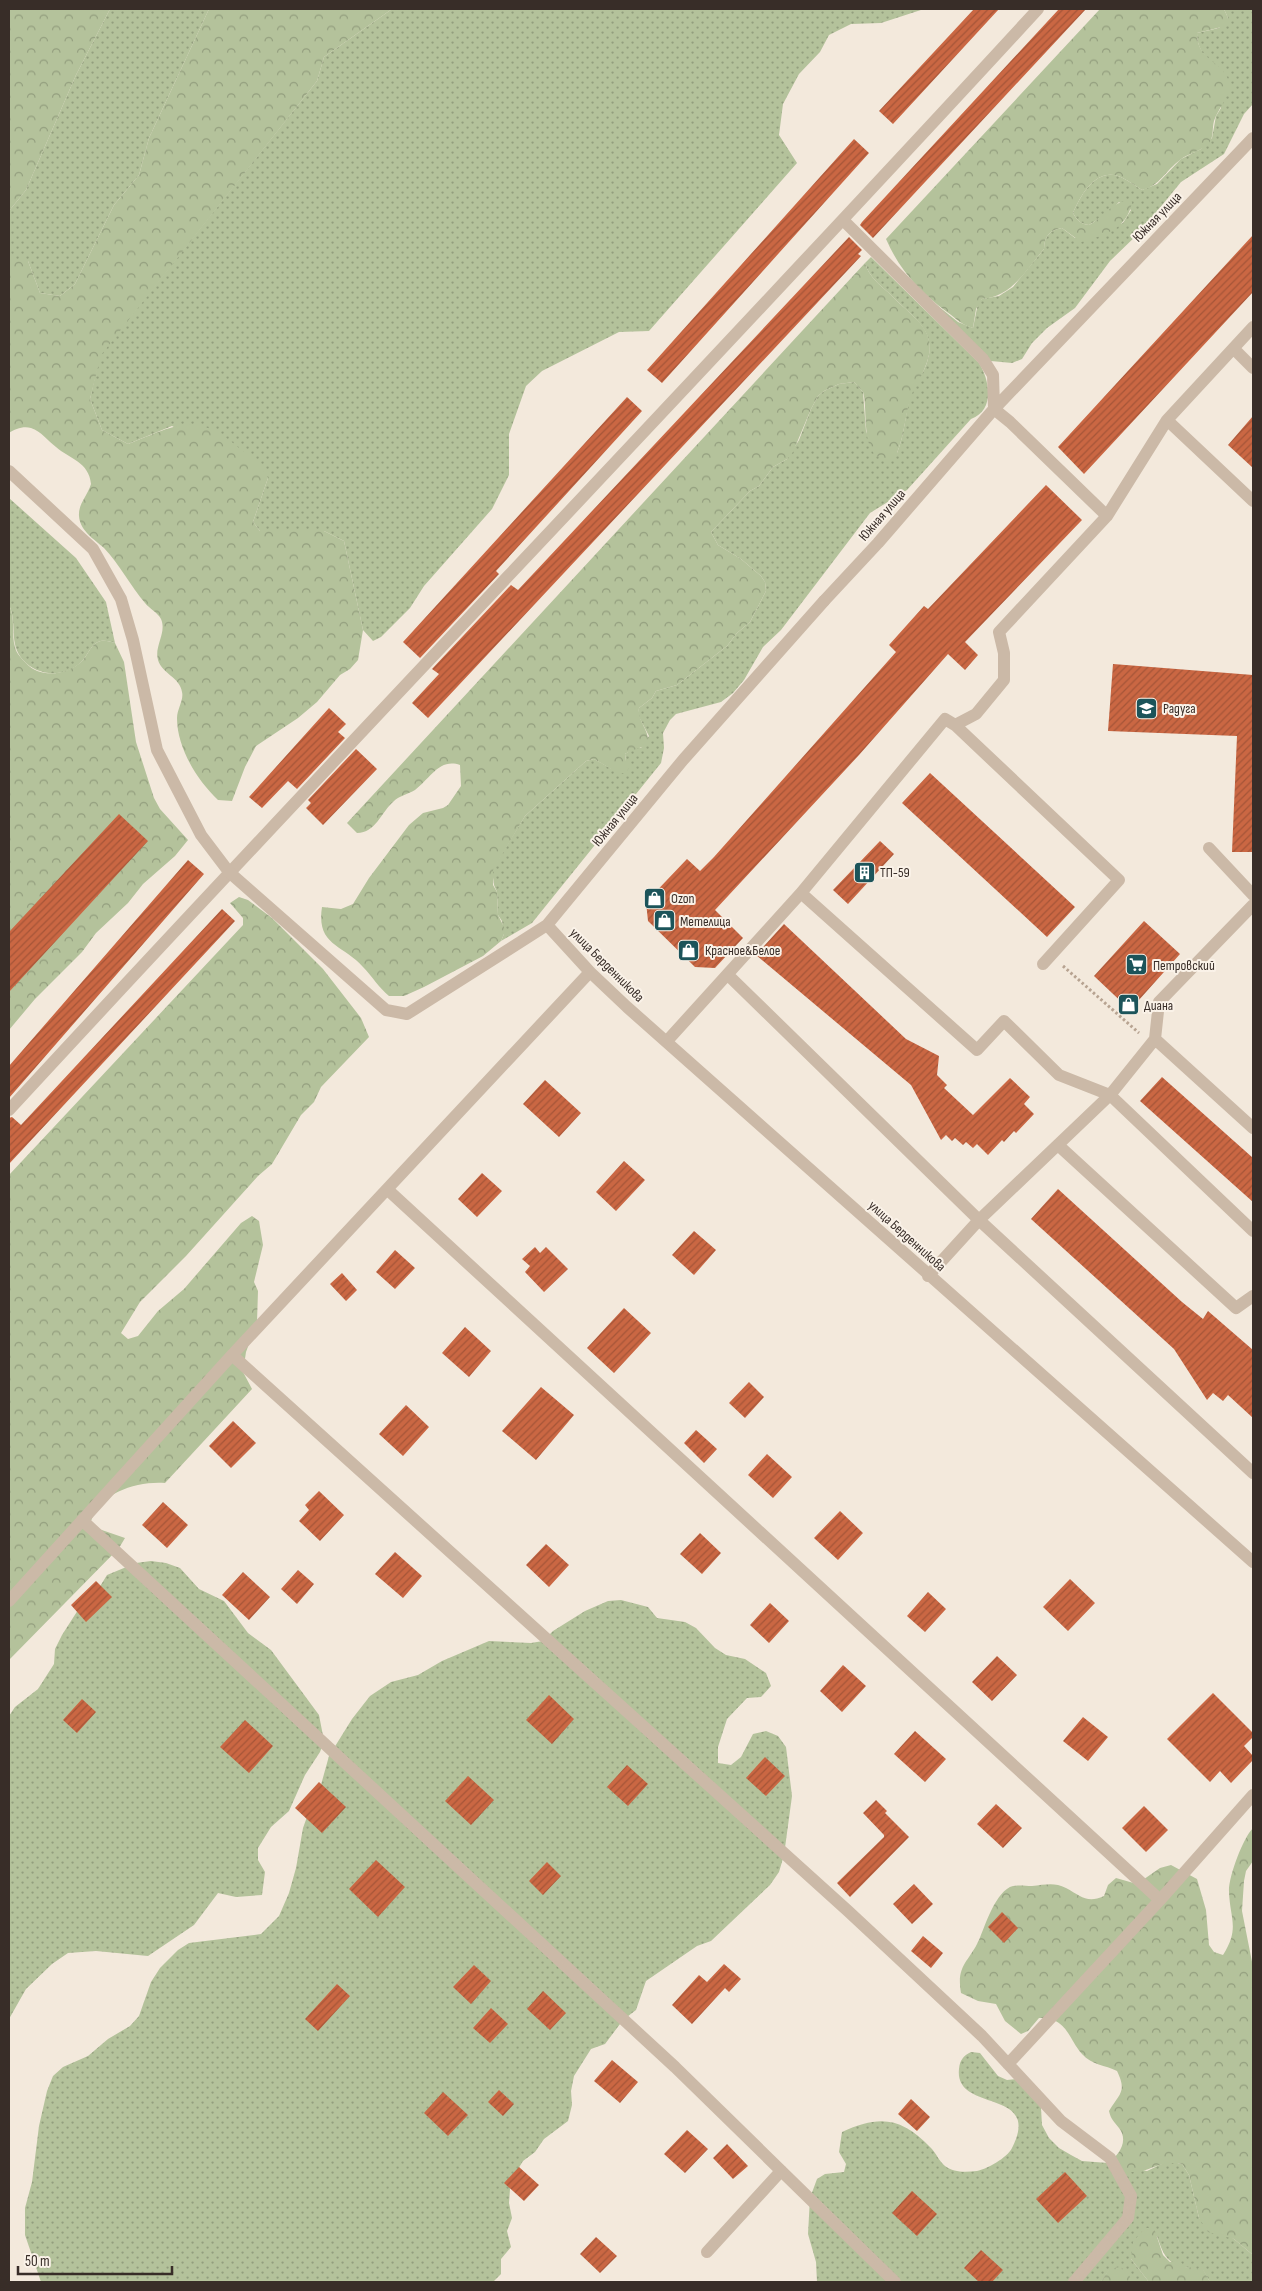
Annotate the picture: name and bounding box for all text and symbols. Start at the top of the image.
street label: Южная улица [1129,188,1185,246]
street label: Южная улица [855,486,909,544]
school or university icon: Радуга [1135,696,1159,720]
place label: Радуга [1163,700,1196,717]
street label: Южная улица [589,790,641,850]
building icon: ТП-59 [852,860,876,884]
place label: ТП-59 [880,864,910,881]
shop icon: Ozon [643,886,667,910]
place label: Ozon [671,890,695,907]
shop icon: Метелица [652,909,676,933]
place label: Метелица [680,913,731,930]
street label: улица Берденникова [566,924,648,1006]
shop icon: Красное&Белое [677,938,701,962]
place label: Красное&Белое [705,942,780,959]
supermarket icon: Петровский [1125,953,1149,977]
place label: Петровский [1153,957,1215,974]
shop icon: Диана [1116,993,1140,1017]
place label: Диана [1144,997,1173,1014]
street label: улица Берденникова [865,1197,949,1275]
scale bar [18,2244,171,2276]
text: 50 m [25,2252,50,2271]

